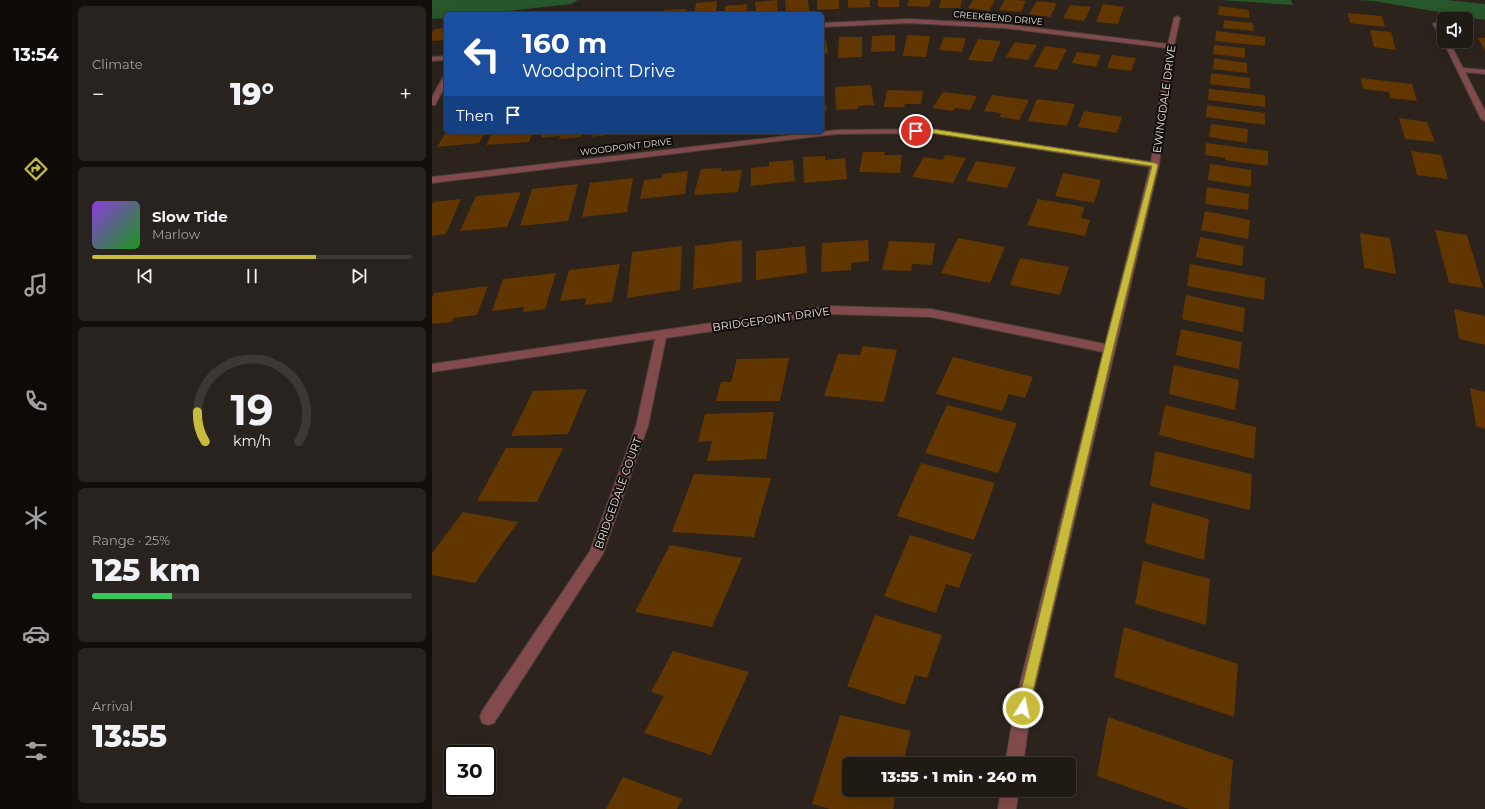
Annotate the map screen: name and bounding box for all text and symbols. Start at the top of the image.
street label: CREEKBEND DRIVE [953,8,1043,27]
map controls [1437,12,1473,48]
button: sound [1437,12,1473,48]
text: 160 m [522,26,607,60]
icon: left [456,28,508,80]
text: 13:54 [13,44,59,66]
street label: EWINGDALE DRIVE [1150,44,1178,154]
text: Climate [92,56,143,72]
text: Woodpoint Drive [522,60,675,82]
text: 19° [230,76,274,113]
text: − [92,81,105,108]
text: + [399,81,412,108]
icon: arrive [502,104,524,126]
text: Then [456,106,494,125]
pin [899,114,933,148]
icon: arrive [905,120,927,142]
street label: WOODPOINT DRIVE [579,135,673,158]
icon: directions [22,155,50,183]
text: Slow Tide [152,207,228,226]
text: Marlow [152,226,200,242]
icon: previous [134,265,156,287]
icon: pause [241,265,263,287]
icon: next [348,265,370,287]
icon: music [22,271,50,299]
street label: BRIDGEPOINT DRIVE [712,304,830,334]
text: 19 [231,385,273,435]
icon: phone [22,387,50,415]
text: km/h [233,432,271,450]
street label: BRIDGEDALE COURT [591,435,645,551]
icon: climate [22,504,50,532]
text: Range · 25% [92,532,170,548]
text: 125 km [92,552,201,589]
icon: car [22,620,50,648]
position arrow [1002,687,1044,729]
text: Arrival [92,698,133,714]
text: 13:55 [92,718,167,755]
icon: filters [22,737,50,765]
speed limit sign: 30 [444,745,496,797]
text: 13:55 · 1 min · 240 m [881,767,1037,786]

